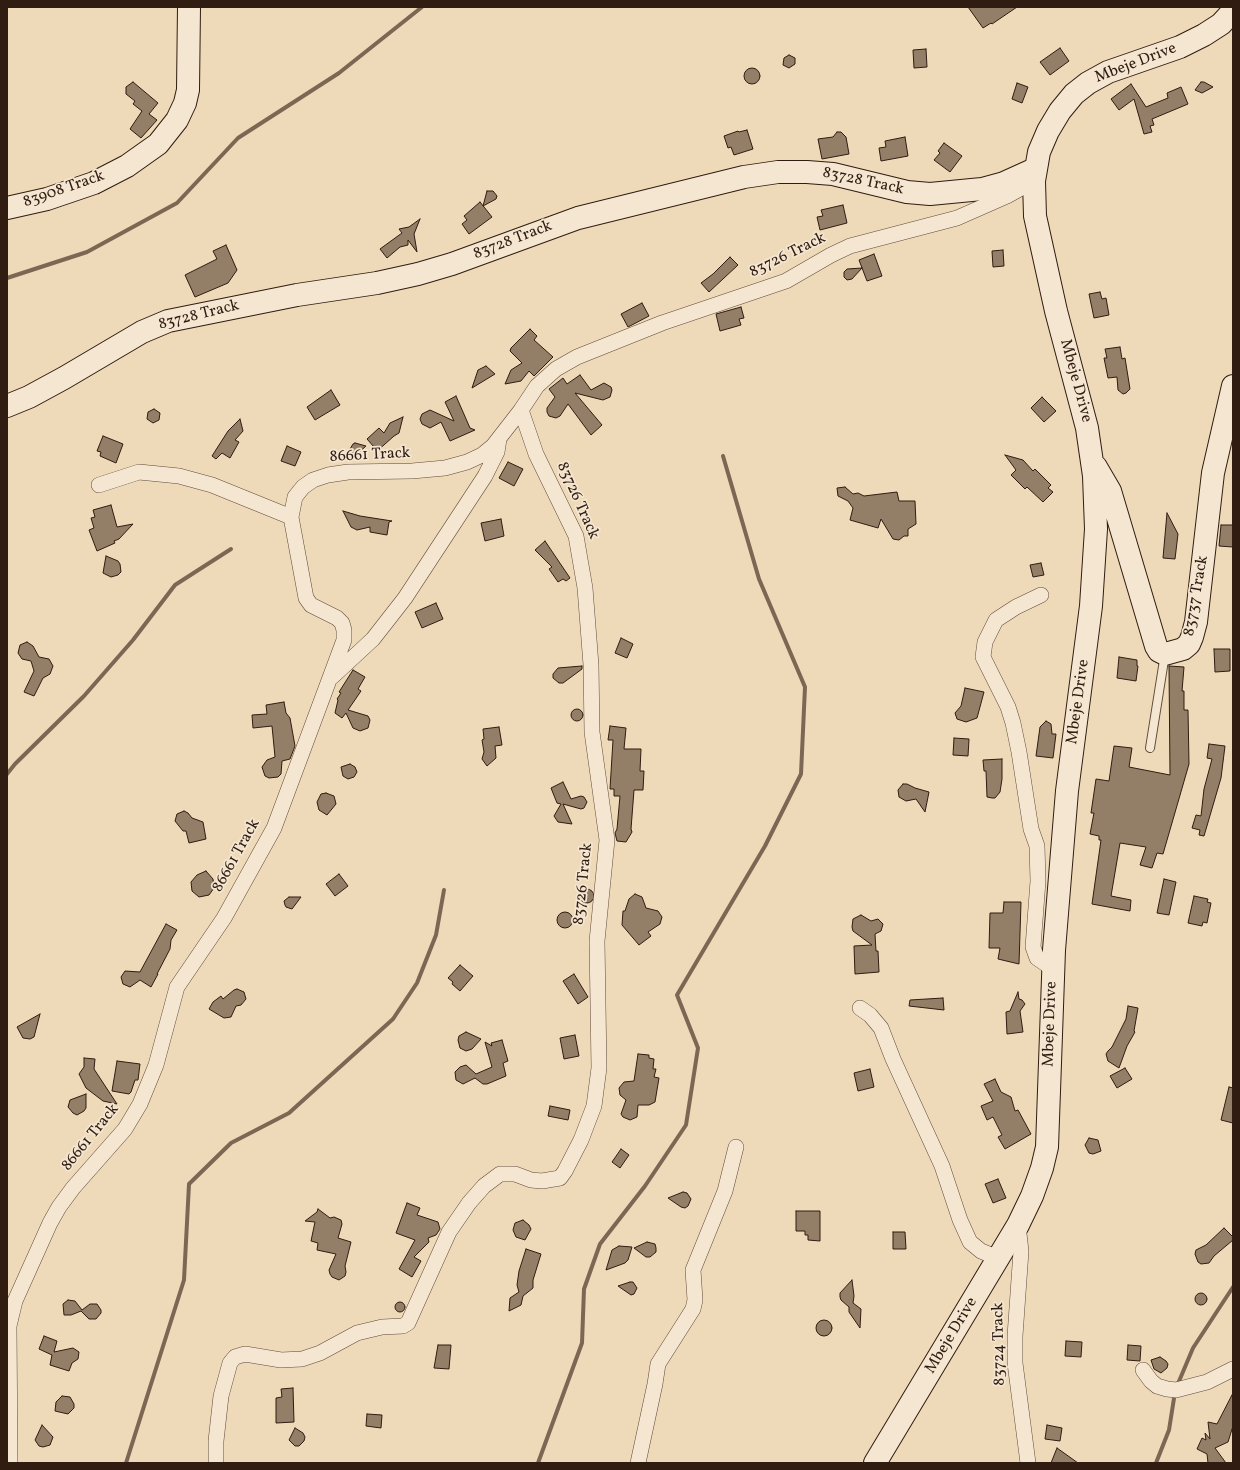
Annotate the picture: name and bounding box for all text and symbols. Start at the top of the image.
street label: Mbeje Drive [1093,40,1179,88]
street label: 83728 Track [821,164,905,200]
street label: 83908 Track [21,167,107,213]
street label: 83728 Track [471,217,555,265]
street label: 83726 Track [747,229,829,283]
street label: 83728 Track [157,297,241,335]
street label: Mbeje Drive [1055,337,1095,425]
street label: 86661 Track [329,444,411,468]
street label: 83726 Track [551,459,603,543]
street label: 83737 Track [1180,554,1214,638]
street label: Mbeje Drive [1064,658,1094,746]
street label: 86661 Track [209,816,265,896]
street label: 83726 Track [570,842,598,926]
street label: Mbeje Drive [1040,981,1062,1067]
street label: 86661 Track [58,1101,124,1175]
street label: Mbeje Drive [922,1294,982,1378]
street label: 83724 Track [990,1302,1010,1386]

